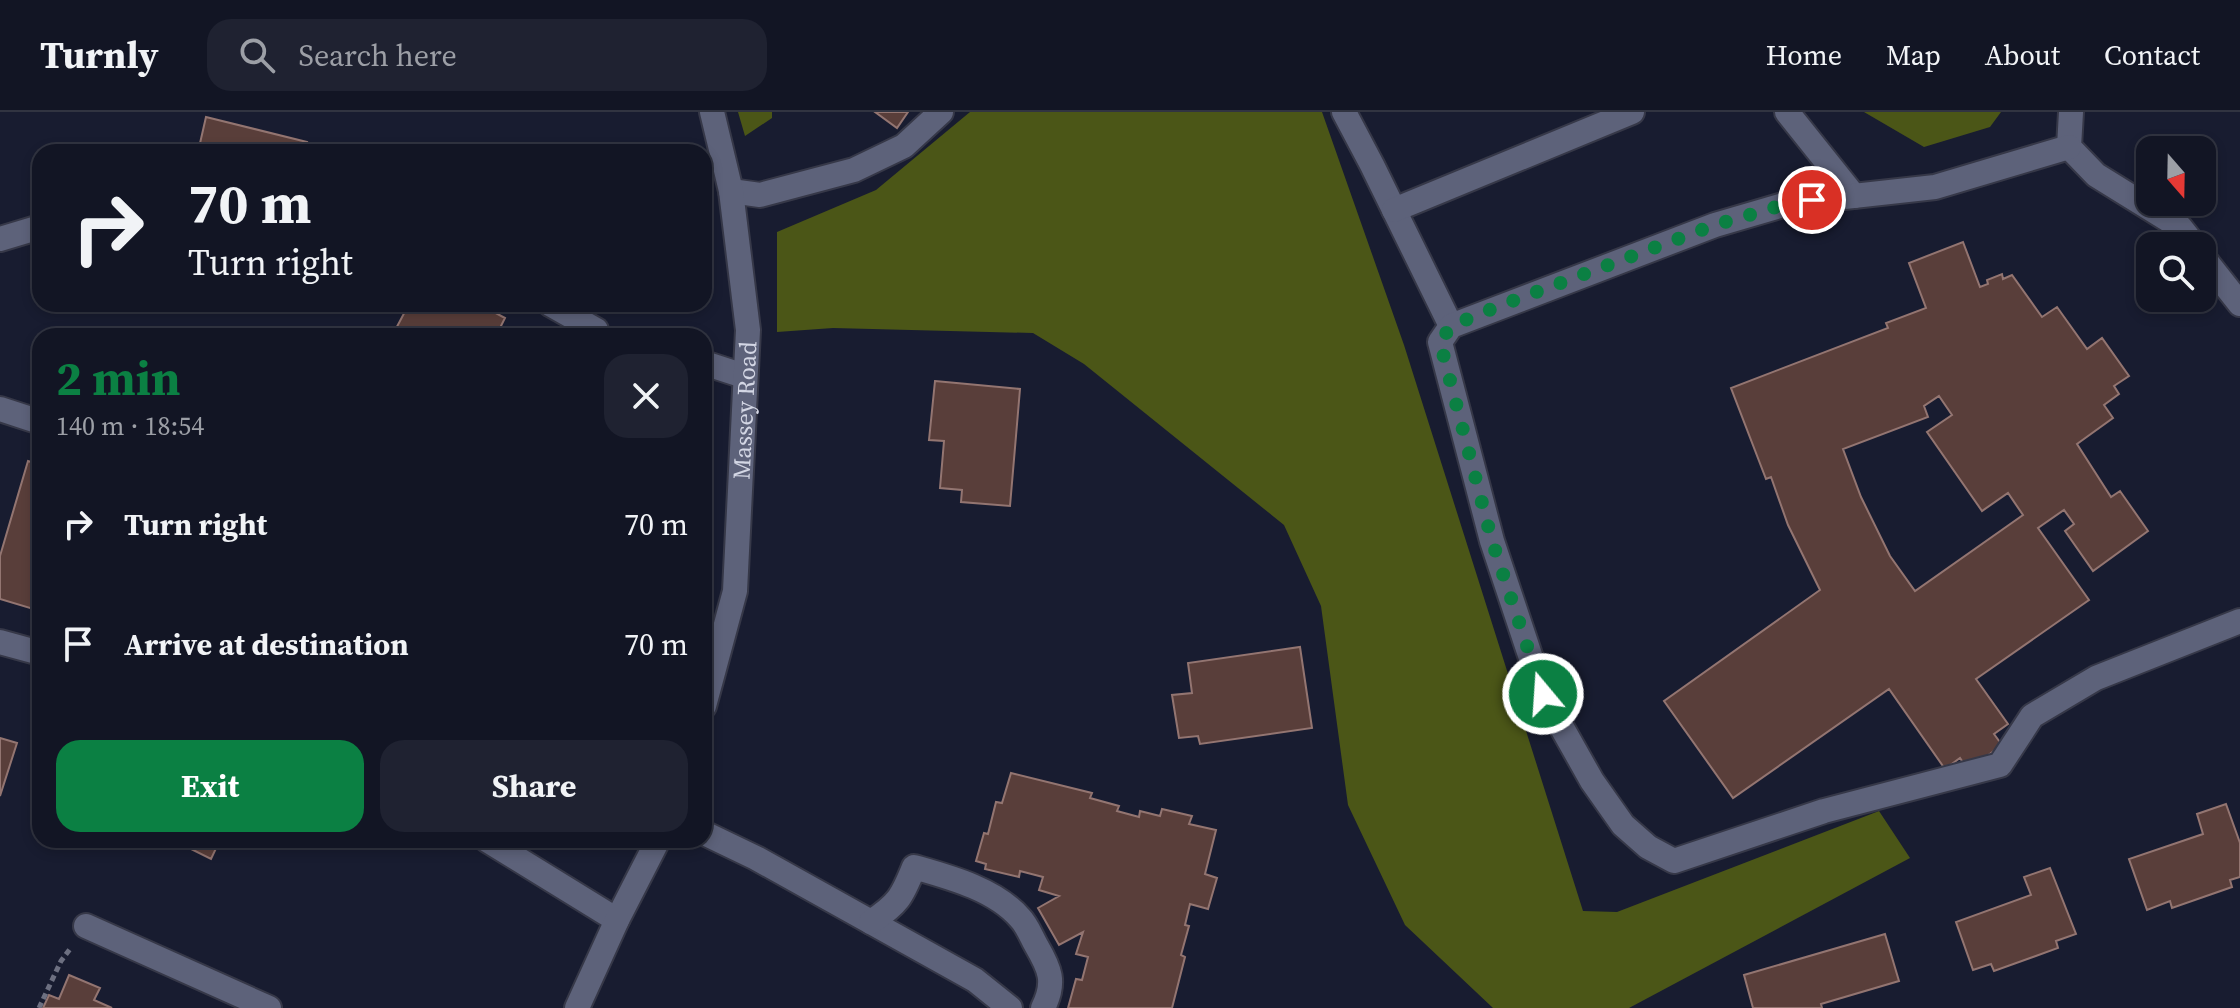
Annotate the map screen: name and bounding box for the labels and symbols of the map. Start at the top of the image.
north arrow [2136,136,2216,216]
pin [1778,166,1846,234]
street label: Massey Road [724,340,764,480]
position arrow [1501,652,1585,736]

